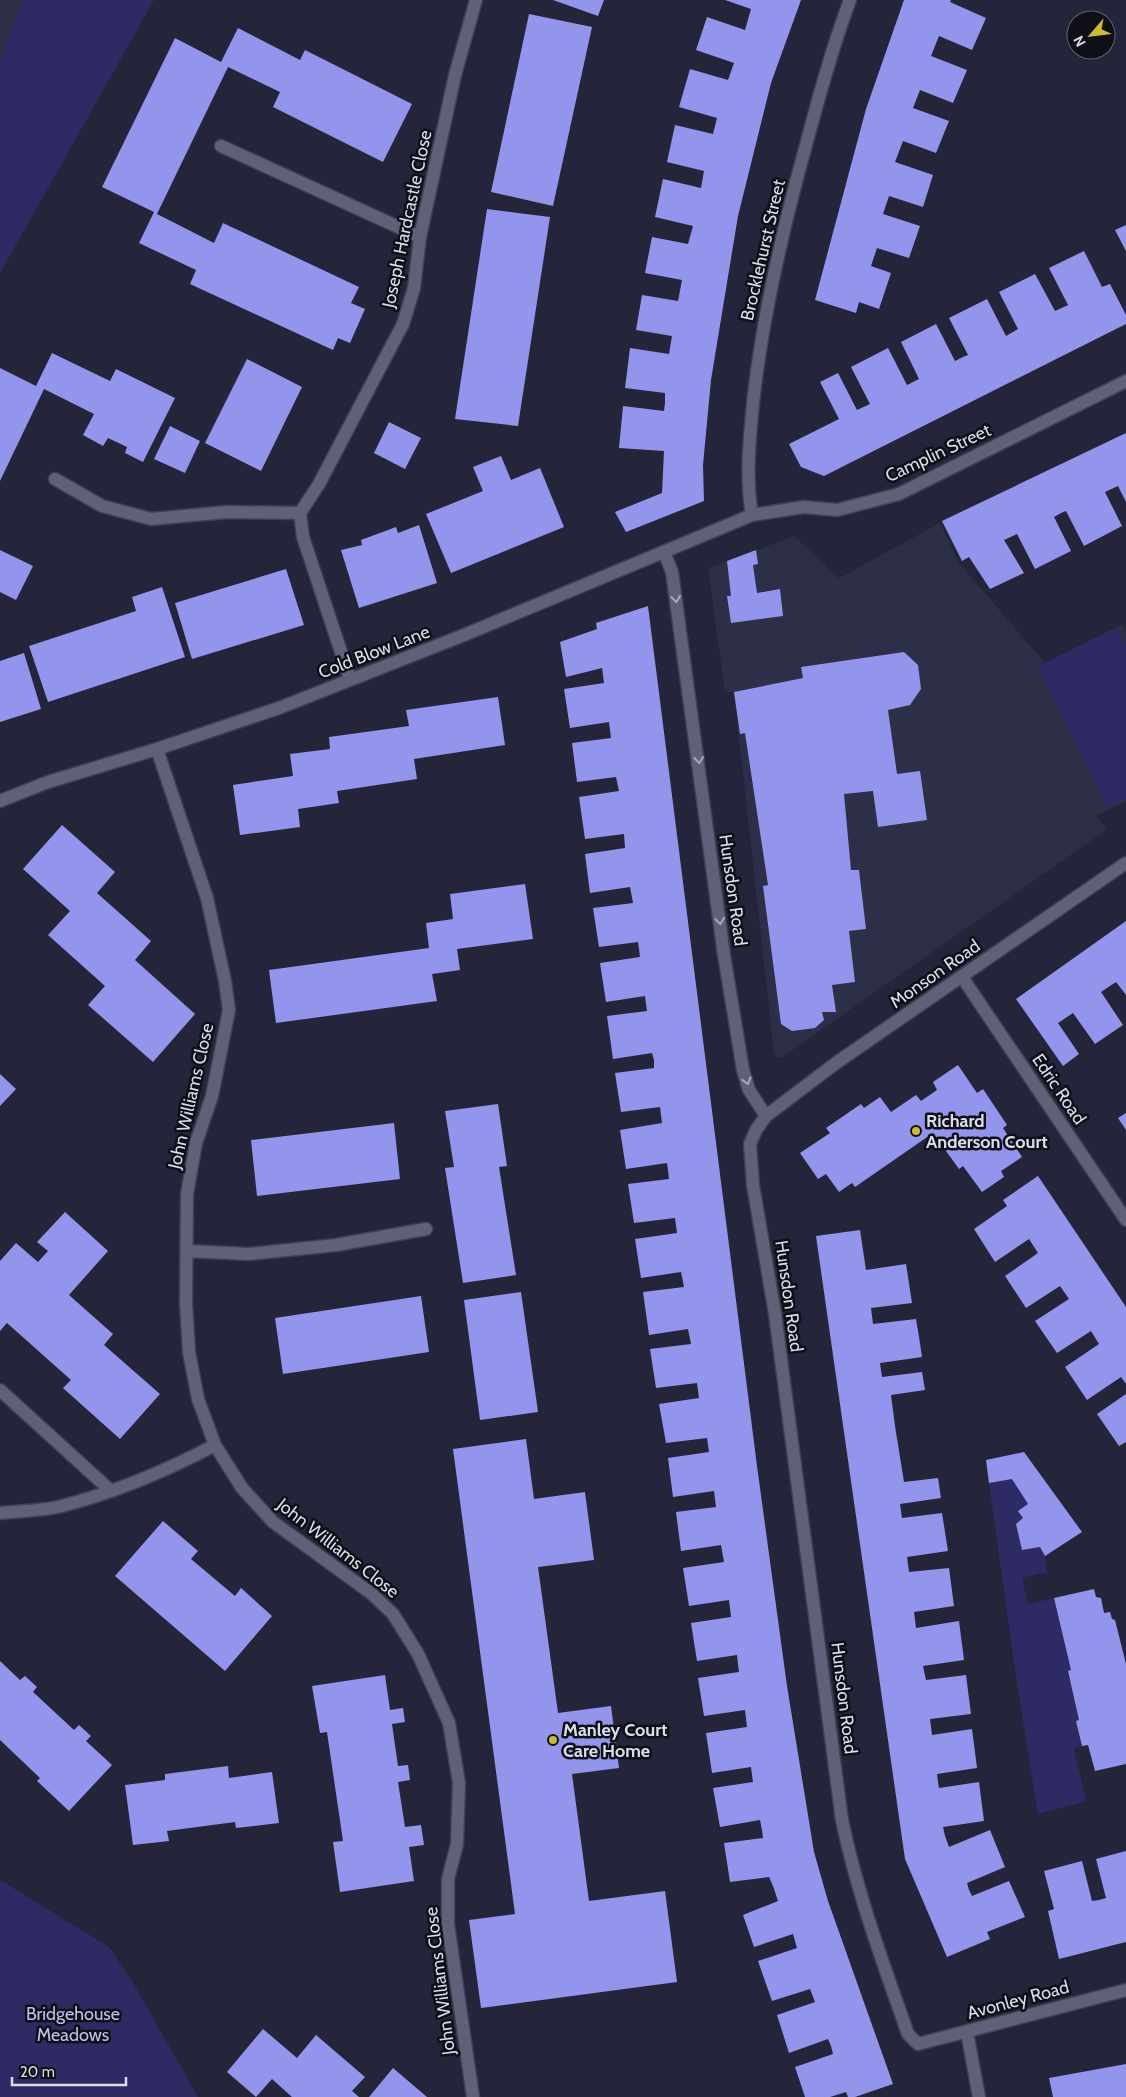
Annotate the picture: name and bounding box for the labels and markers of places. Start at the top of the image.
place label: Richard Anderson Court [926,1110,1048,1153]
marker: Richard Anderson Court [910,1125,922,1137]
place label: Manley Court Care Home [563,1719,667,1762]
marker: Manley Court Care Home [547,1734,559,1746]

